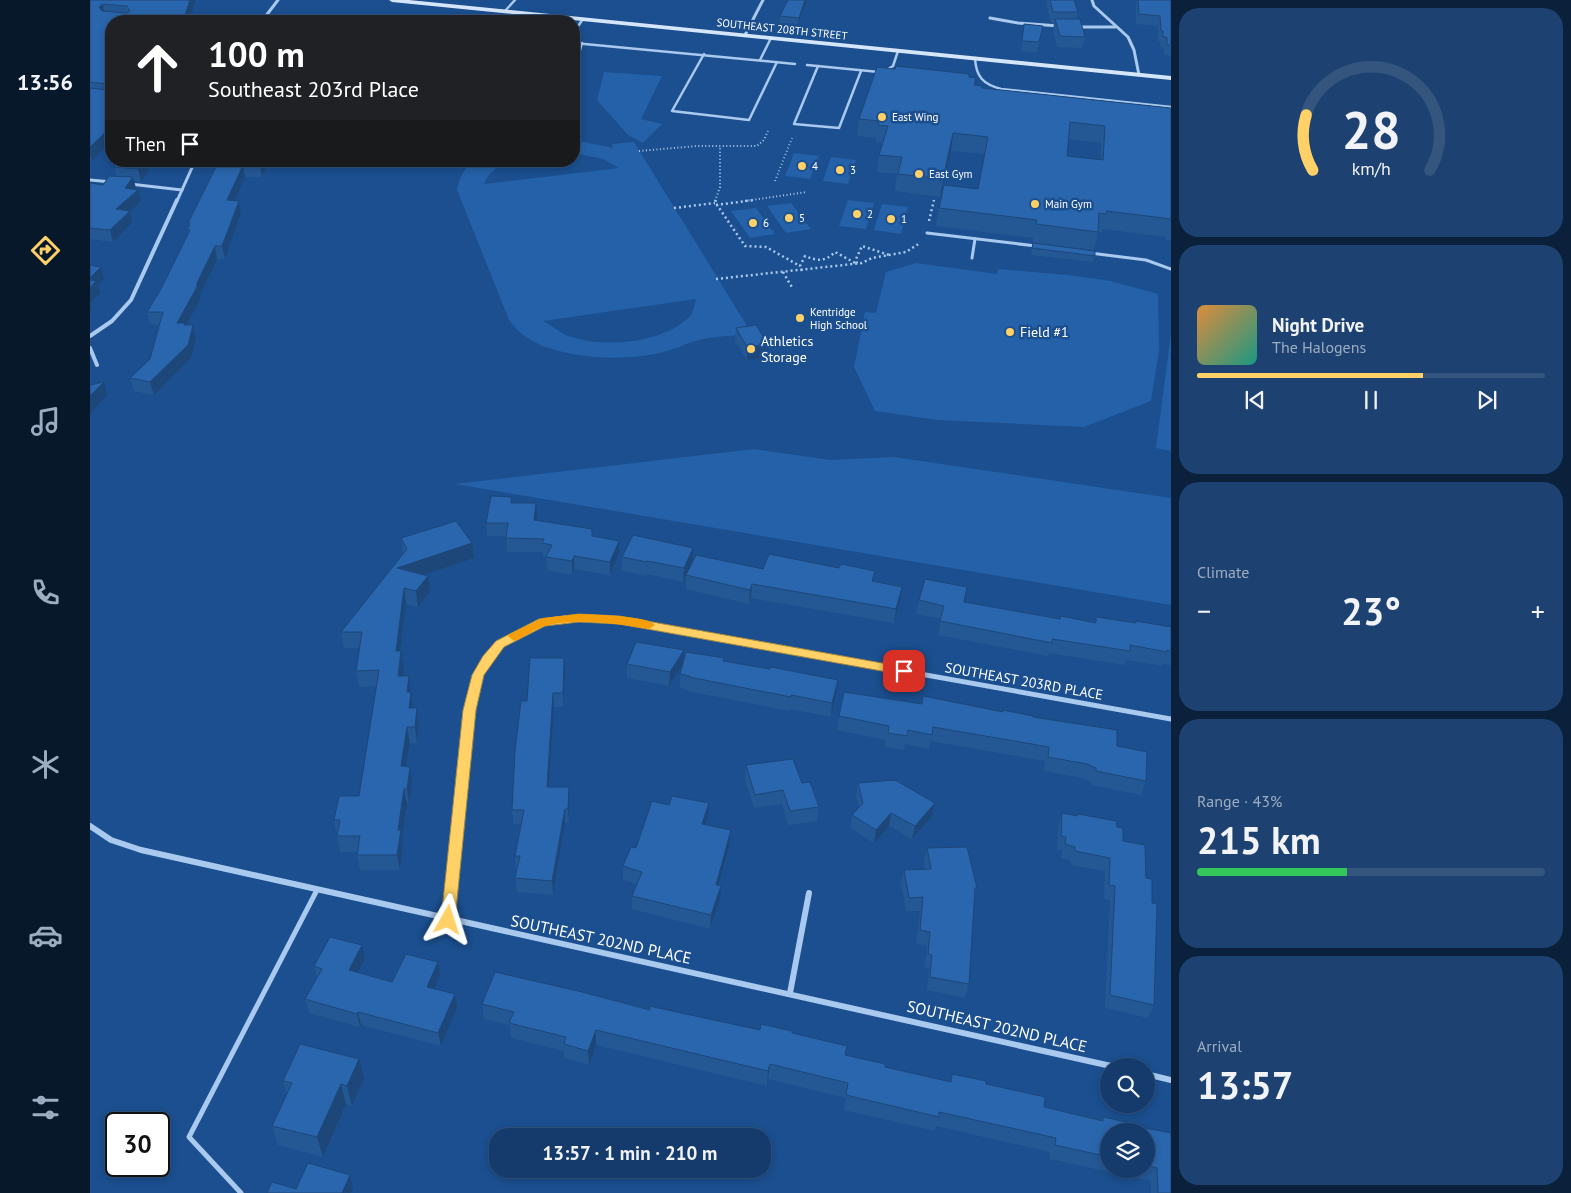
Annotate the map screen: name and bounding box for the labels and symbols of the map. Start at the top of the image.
street label: SOUTHEAST 208TH STREET [716,15,848,43]
place label: East Wing [892,110,939,124]
marker: East Wing [876,111,888,123]
place label: 4 [812,159,818,173]
marker: 4 [796,160,808,172]
place label: 3 [850,163,856,177]
marker: 3 [834,164,846,176]
place label: East Gym [929,167,973,181]
marker: East Gym [913,168,925,180]
place label: Main Gym [1045,197,1092,211]
marker: Main Gym [1029,198,1041,210]
place label: 2 [867,207,873,221]
marker: 2 [851,208,863,220]
place label: 5 [799,211,805,225]
marker: 5 [783,212,795,224]
place label: 1 [901,212,907,226]
marker: 1 [885,213,897,225]
place label: 6 [763,216,769,230]
marker: 6 [747,217,759,229]
place label: Kentridge High School [810,305,868,332]
marker: Kentridge High School [794,312,806,324]
place label: Field #1 [1020,323,1069,341]
marker: Field #1 [1004,326,1016,338]
place label: Athletics Storage [761,332,813,366]
marker: Athletics Storage [745,343,757,355]
pin [883,650,925,692]
street label: SOUTHEAST 203RD PLACE [944,658,1104,704]
position arrow [421,893,473,945]
street label: SOUTHEAST 202ND PLACE [509,910,693,968]
street label: SOUTHEAST 202ND PLACE [905,996,1089,1056]
speed limit sign: 30 [105,1112,170,1177]

